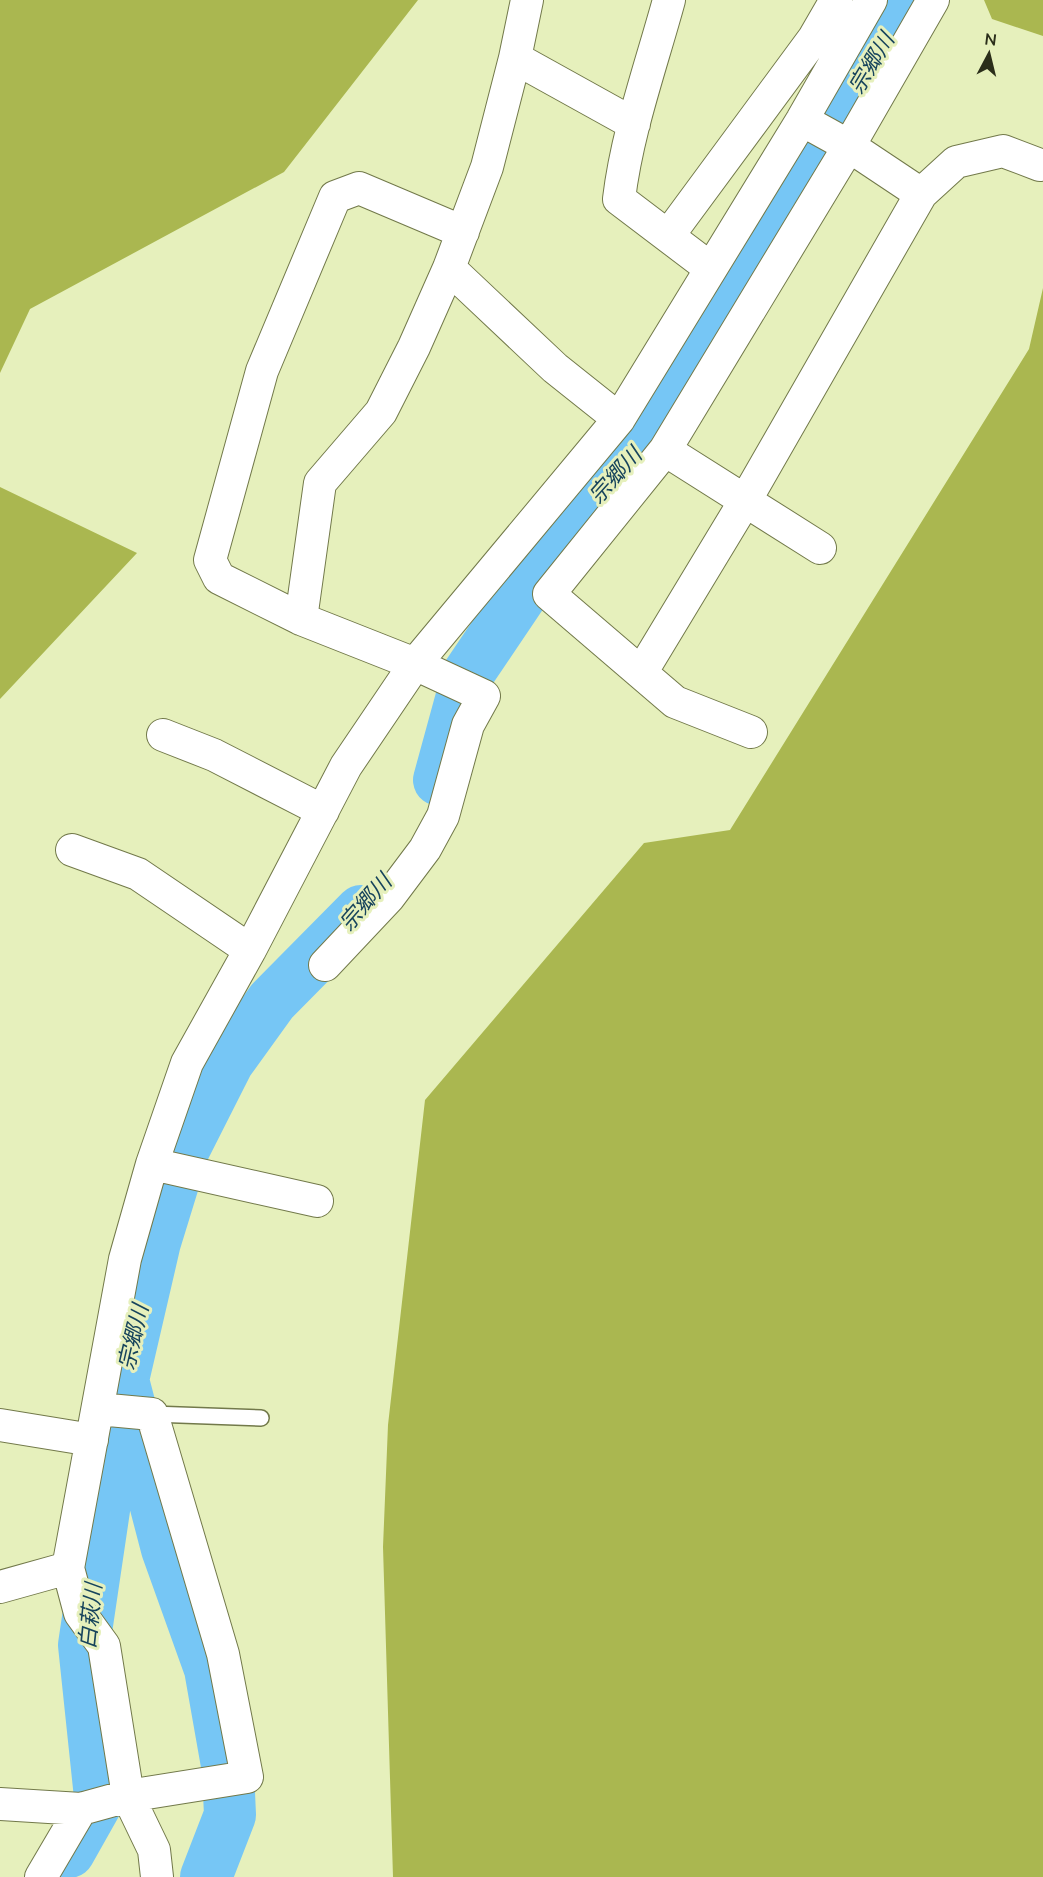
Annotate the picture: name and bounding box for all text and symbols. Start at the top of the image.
north arrow [959,24,1019,84]
water label: 宗郷川 [842,26,901,99]
text: N [984,28,998,50]
water label: 宗郷川 [583,440,649,509]
water label: 宗郷川 [333,866,399,936]
water label: 宗郷川 [112,1300,155,1372]
water label: 白萩川 [73,1580,108,1650]

